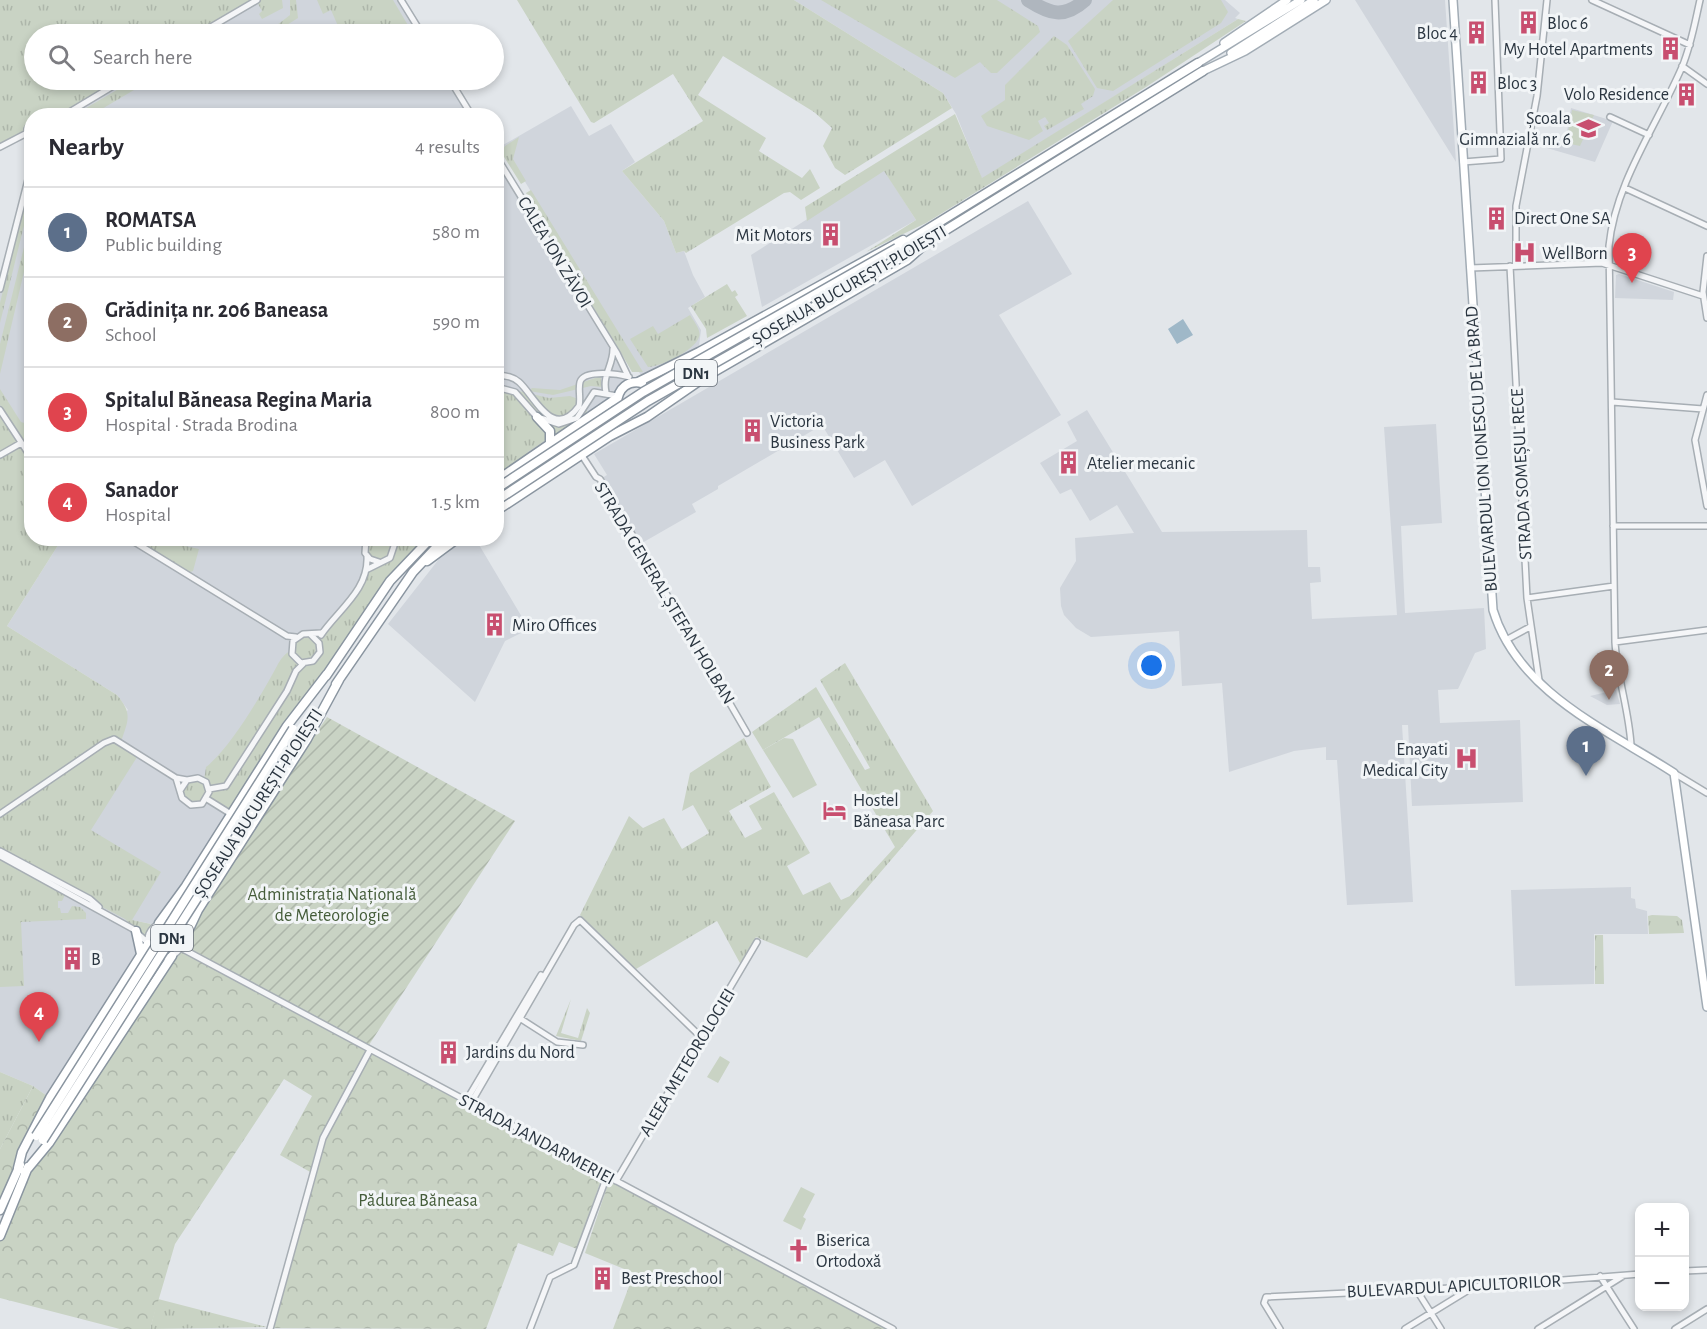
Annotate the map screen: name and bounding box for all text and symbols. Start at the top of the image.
building icon: Bloc 6 [1516,10,1542,36]
place label: Bloc 6 [1547,15,1588,33]
building icon: Bloc 4 [1463,20,1489,46]
search box [24,24,504,90]
place label: Bloc 4 [1416,25,1458,43]
building icon: My Hotel Apartments [1658,36,1684,62]
icon: search [45,41,78,74]
place label: My Hotel Apartments [1503,41,1653,59]
text: Search here [93,46,192,68]
building icon: Bloc 3 [1466,70,1492,96]
place label: Bloc 3 [1497,75,1537,93]
building icon: Volo Residence [1674,81,1700,107]
place label: Volo Residence [1564,86,1669,104]
place label: Școala Gimnazială nr. 6 [1459,110,1571,149]
school or university icon: Școala Gimnazială nr. 6 [1576,115,1602,141]
text: Nearby [48,134,124,160]
text: 4 results [415,137,480,157]
street label: CALEA ION ZĂVOI [514,192,597,311]
building icon: Direct One SA [1483,205,1509,231]
text: ROMATSA [105,209,196,231]
place label: Direct One SA [1514,210,1611,228]
text: 1 [64,222,71,242]
text: 580 m [432,222,480,242]
building icon: Mit Motors [817,222,843,248]
street label: ȘOSEAUA BUCUREȘTI-PLOIEȘTI [749,223,950,350]
place label: Mit Motors [735,227,812,245]
pin: 3 [1612,234,1652,283]
text: Public building [105,235,222,255]
hospital icon: WellBorn [1511,240,1537,266]
place label: WellBorn [1542,245,1608,263]
text: Grădinița nr. 206 Baneasa [105,299,328,321]
street label: BULEVARDUL ION IONESCU DE LA BRAD [1463,305,1501,593]
text: 2 [63,312,72,332]
text: 590 m [432,312,480,332]
text: School [105,325,157,345]
road number: DN1 [675,360,717,386]
street label: STRADA SOMEȘUL RECE [1509,387,1536,560]
text: Spitalul Băneasa Regina Maria [105,389,372,411]
text: 3 [63,402,72,422]
text: 800 m [430,402,480,422]
place label: Victoria Business Park [770,413,866,452]
text: Hospital · Strada Brodina [105,415,298,435]
building icon: Victoria Business Park [739,418,765,444]
building icon: Atelier mecanic [1056,450,1082,476]
place label: Atelier mecanic [1087,455,1195,473]
text: Sanador [105,479,178,501]
street label: STRADA GENERAL ȘTEFAN HOLBAN [590,479,738,708]
text: 4 [62,492,73,512]
text: 1.5 km [432,492,480,512]
text: Hospital [105,505,171,525]
building icon: Miro Offices [481,612,507,638]
place label: Miro Offices [512,617,597,635]
pin: 2 [1590,650,1628,700]
your location [1137,651,1166,680]
street label: ȘOSEAUA BUCUREȘTI-PLOIEȘTI [191,706,327,902]
pin: 1 [1566,726,1606,776]
place label: Enayati Medical City [1363,741,1448,780]
hospital icon: Enayati Medical City [1453,746,1479,772]
place label: Hostel Băneasa Parc [853,792,944,831]
hotel icon: Hostel Băneasa Parc [822,797,848,823]
park label: Administrația Națională de Meteorologie [248,886,416,925]
road number: DN1 [151,925,193,951]
building icon: B [60,946,86,972]
place label: B [91,951,101,969]
street label: ALEEA METEOROLOGIEI [637,986,739,1139]
pin: 4 [20,992,58,1042]
building icon: Jardins du Nord [435,1039,461,1065]
place label: Jardins du Nord [466,1044,575,1062]
street label: STRADA JANDARMERIEI [456,1091,617,1189]
park label: Pădurea Băneasa [358,1192,478,1210]
map controls [1635,1203,1689,1311]
button: + [1635,1203,1689,1257]
place label: Biserica Ortodoxă [816,1232,881,1271]
church icon: Biserica Ortodoxă [785,1237,811,1263]
button: − [1635,1257,1689,1311]
building icon: Best Preschool [590,1265,616,1291]
place label: Best Preschool [621,1270,722,1288]
street label: BULEVARDUL APICULTORILOR [1346,1272,1562,1302]

